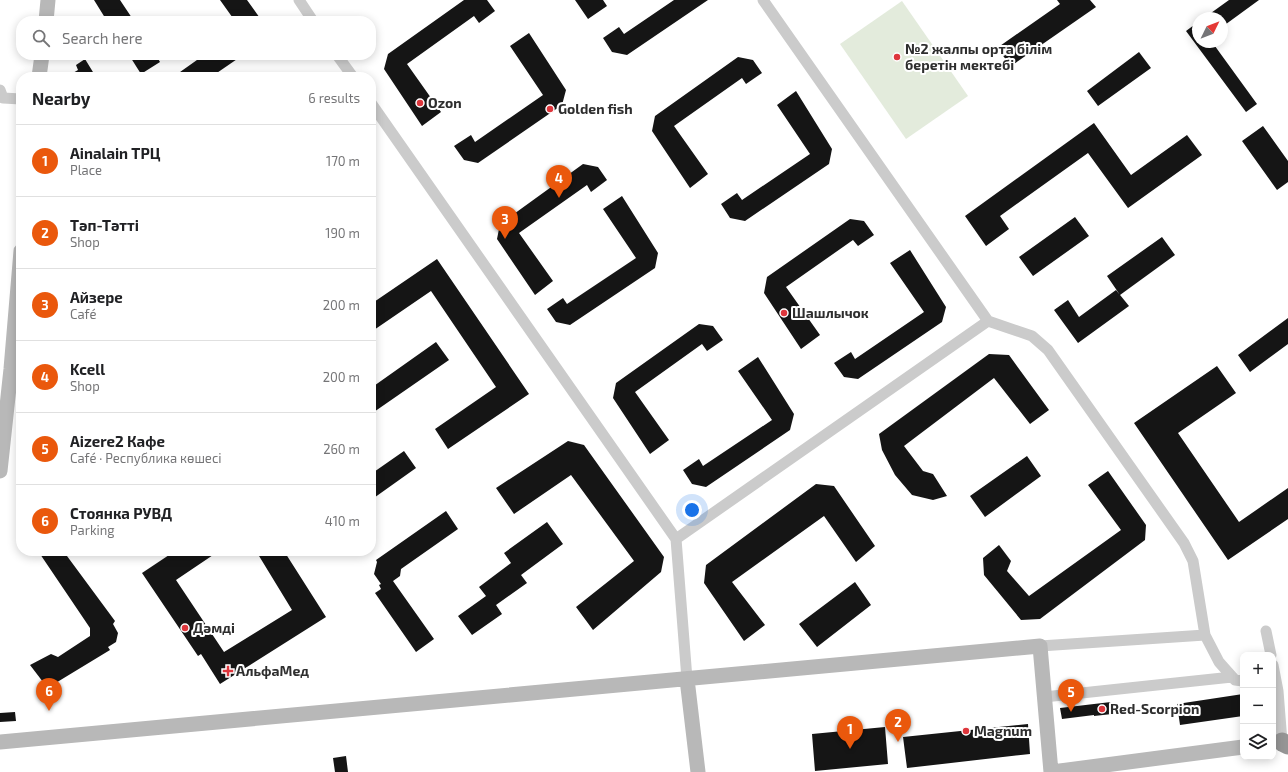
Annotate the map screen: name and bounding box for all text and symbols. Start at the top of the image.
north arrow [1192,12,1228,48]
search box [16,16,376,60]
icon: search [30,27,52,49]
text: Search here [62,29,143,47]
place label: №2 жалпы орта білім беретін мектебі [905,40,1052,73]
marker: №2 жалпы орта білім беретін мектебі [892,52,902,62]
text: Nearby [32,88,90,108]
text: 6 results [308,90,360,106]
place label: Ozon [428,94,462,111]
marker: Ozon [415,98,425,108]
place label: Golden fish [558,100,633,117]
marker: Golden fish [545,104,555,114]
text: Ainalain ТРЦ [70,144,160,162]
text: 1 [42,153,48,169]
text: 170 m [326,153,360,169]
text: Place [70,162,102,178]
pin: 4 [546,165,572,198]
pin: 3 [492,206,518,239]
text: Тәп-Тәтті [70,216,139,234]
text: 2 [41,225,49,241]
text: 190 m [325,225,360,241]
text: Shop [70,234,100,250]
text: Айзере [70,288,123,306]
text: 3 [41,297,49,313]
text: 200 m [323,297,360,313]
place label: Шашлычок [792,304,869,321]
text: Café [70,306,96,322]
marker: Шашлычок [779,308,789,318]
text: Kcell [70,360,105,378]
text: 4 [41,369,49,385]
text: 200 m [323,369,360,385]
text: Shop [70,378,100,394]
text: Aizere2 Кафе [70,432,165,450]
text: 5 [41,441,49,457]
text: 260 m [323,441,360,457]
text: Café · Республика көшесі [70,450,222,466]
your location [682,500,702,520]
text: Стоянка РУВД [70,504,172,522]
text: 6 [41,513,49,529]
text: 410 m [325,513,360,529]
text: Parking [70,522,115,538]
place label: Дәмді [193,619,235,636]
marker: Дәмді [180,623,190,633]
map controls [1240,652,1276,760]
button: + [1240,652,1276,688]
place label: АльфаМед [236,662,309,679]
marker: АльфаМед [223,666,233,676]
pin: 6 [36,678,62,711]
pin: 5 [1058,679,1084,712]
button: − [1240,688,1276,724]
place label: Red-Scorpion [1110,700,1199,717]
marker: Red-Scorpion [1097,704,1107,714]
pin: 2 [885,709,911,742]
pin: 1 [837,716,863,749]
place label: Magnum [974,722,1032,739]
button: layers [1240,724,1276,760]
marker: Magnum [961,726,971,736]

